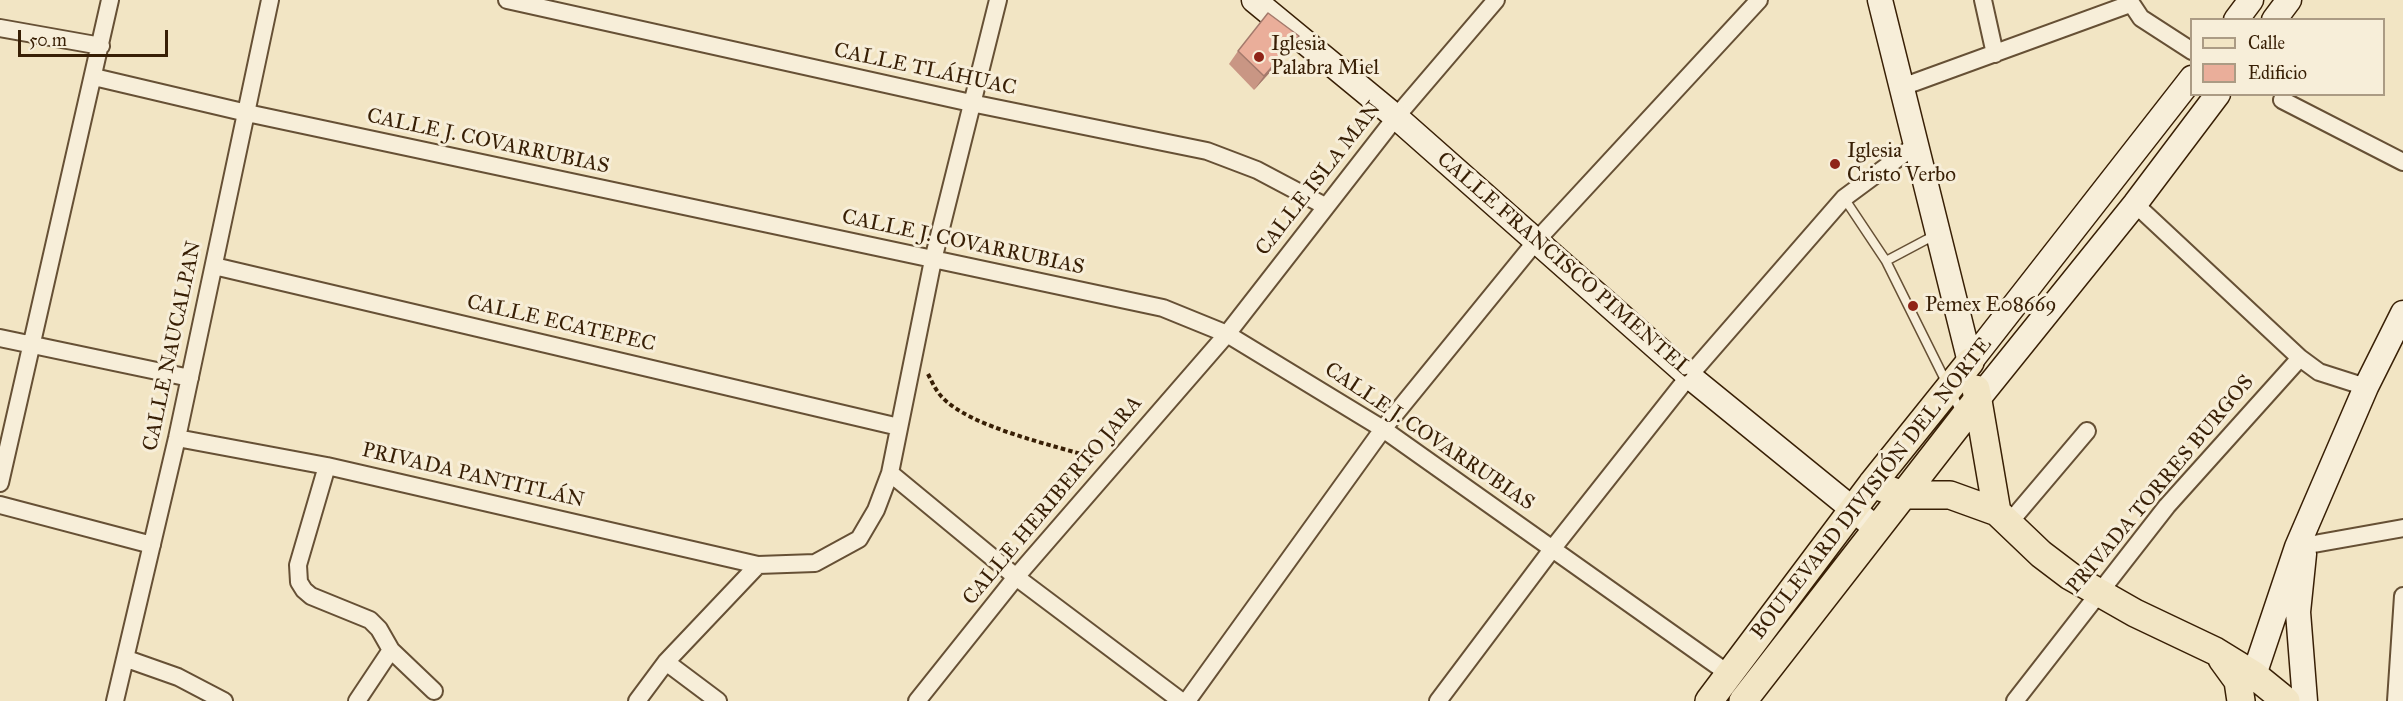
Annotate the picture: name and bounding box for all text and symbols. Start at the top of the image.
scale bar [21,18,171,56]
legend [2190,18,2385,96]
text: 50 m [29,29,67,51]
place label: Iglesia Palabra Miel [1271,32,1379,82]
text: Calle [2248,32,2285,54]
street label: CALLE TLÁHUAC [832,38,1018,102]
marker: Iglesia Palabra Miel [1252,50,1266,64]
text: Edificio [2248,62,2307,84]
street label: CALLE ISLA MAN [1251,97,1387,261]
street label: CALLE J. COVARRUBIAS [364,104,612,180]
place label: Iglesia Cristo Verbo [1847,139,1956,189]
street label: CALLE FRANCISCO PIMENTEL [1431,147,1697,383]
marker: Iglesia Cristo Verbo [1828,157,1842,171]
street label: CALLE J. COVARRUBIAS [839,205,1087,281]
street label: CALLE NAUCALPAN [138,239,208,453]
street label: CALLE ECATEPEC [464,290,658,358]
place label: Pemex E08669 [1925,293,2057,319]
marker: Pemex E08669 [1906,299,1920,313]
street label: BOULEVARD DIVISIÓN DEL NORTE [1746,333,1998,645]
street label: CALLE J. COVARRUBIAS [1319,357,1539,517]
street label: PRIVADA TORRES BURGOS [2062,371,2260,599]
street label: CALLE HERIBERTO JARA [958,391,1148,611]
street label: PRIVADA PANTITLÁN [359,438,587,514]

